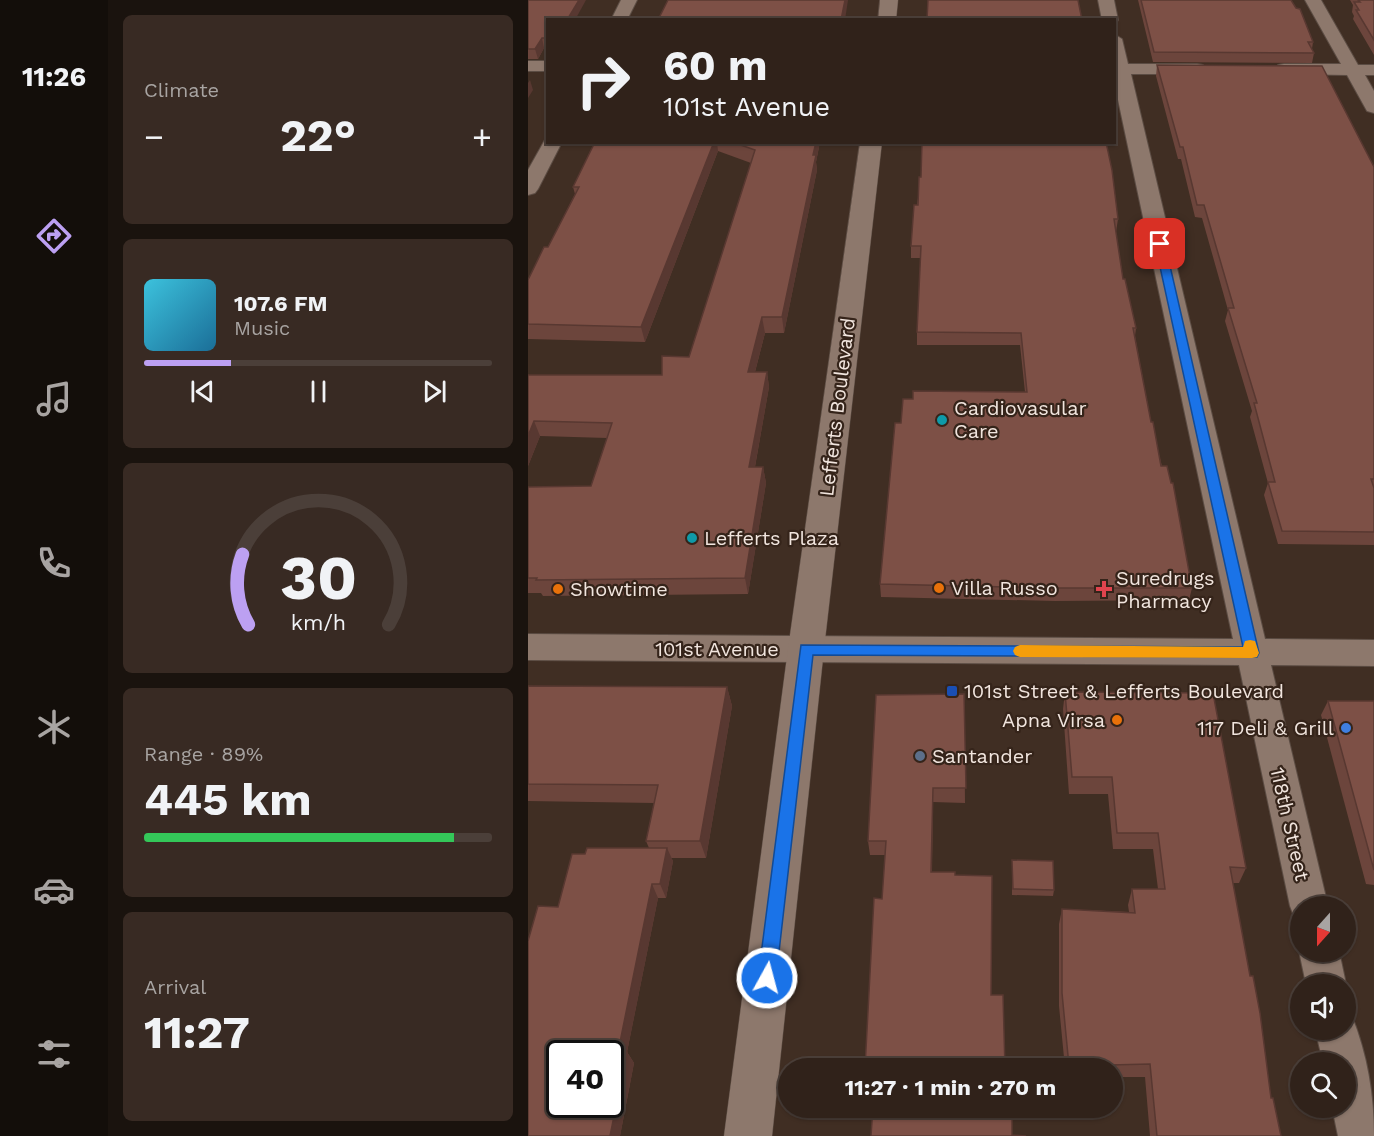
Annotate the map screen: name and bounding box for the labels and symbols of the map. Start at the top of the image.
pin [1134,218,1185,269]
street label: Lefferts Boulevard [814,316,860,498]
place label: Cardiovasular Care [954,396,1087,443]
marker: Cardiovasular Care [935,413,949,427]
place label: Lefferts Plaza [704,526,839,550]
marker: Lefferts Plaza [685,531,699,545]
place label: Suredrugs Pharmacy [1116,566,1215,613]
place label: Villa Russo [951,576,1058,600]
place label: Showtime [570,577,668,601]
marker: Villa Russo [932,581,946,595]
marker: Showtime [551,582,565,596]
marker: Suredrugs Pharmacy [1097,582,1111,596]
street label: 101st Avenue [655,637,779,661]
place label: 101st Street & Lefferts Boulevard [964,679,1284,703]
marker: 101st Street & Lefferts Boulevard [945,684,959,698]
place label: Apna Virsa [1002,708,1105,732]
marker: Apna Virsa [1110,713,1124,727]
place label: 117 Deli & Grill [1197,716,1334,740]
marker: 117 Deli & Grill [1339,721,1353,735]
place label: Santander [932,744,1033,768]
marker: Santander [913,749,927,763]
street label: 118th Street [1265,765,1315,884]
north arrow [1290,896,1356,962]
position arrow [735,946,799,1010]
speed limit sign: 40 [546,1040,624,1118]

